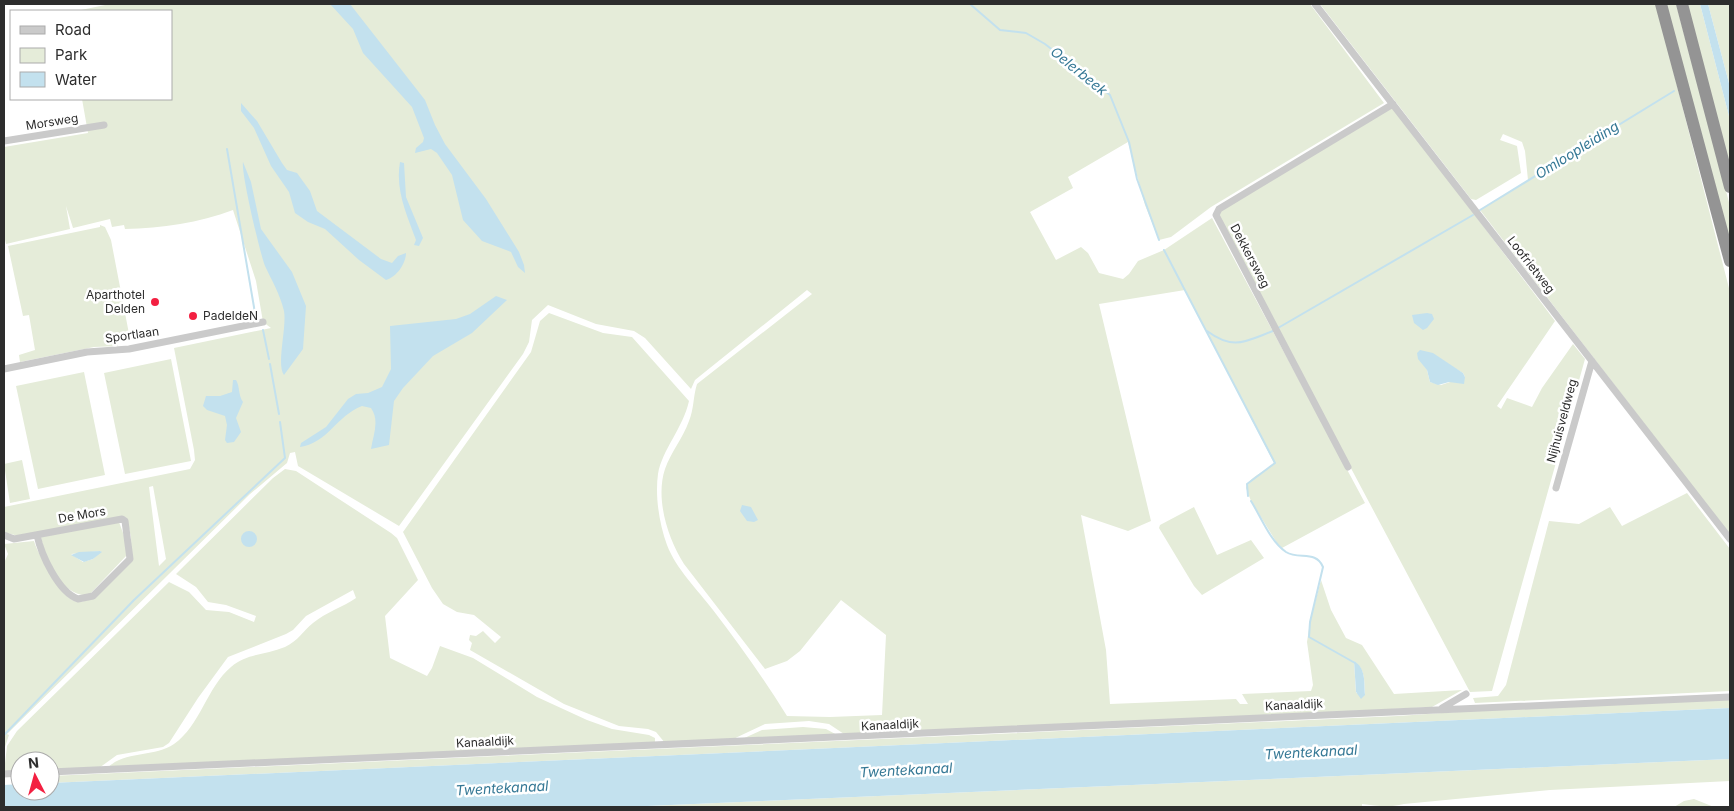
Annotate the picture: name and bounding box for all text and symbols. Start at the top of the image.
legend [10,10,172,100]
text: Road [55,20,91,39]
water label: Oelerbeek [1047,43,1111,99]
text: Park [55,45,88,64]
text: Water [55,70,97,89]
street label: Morsweg [25,110,79,133]
water label: Omloopleiding [1532,117,1622,182]
street label: Dekkersweg [1227,221,1274,290]
street label: Loofrietweg [1504,233,1558,296]
place label: Aparthotel Delden [86,287,145,316]
marker: Aparthotel Delden [149,296,161,308]
place label: PadeldeN [203,308,258,323]
marker: PadeldeN [187,310,199,322]
street label: Sportlaan [104,323,160,346]
street label: Nijhuisveldweg [1543,377,1580,464]
street label: De Mors [57,503,107,526]
street label: Kanaaldijk [1265,695,1324,714]
street label: Kanaaldijk [861,715,920,734]
street label: Kanaaldijk [456,732,515,751]
water label: Twentekanaal [1264,741,1358,762]
north arrow [10,751,60,801]
text: N [27,754,40,772]
water label: Twentekanaal [859,759,953,780]
water label: Twentekanaal [455,777,549,798]

